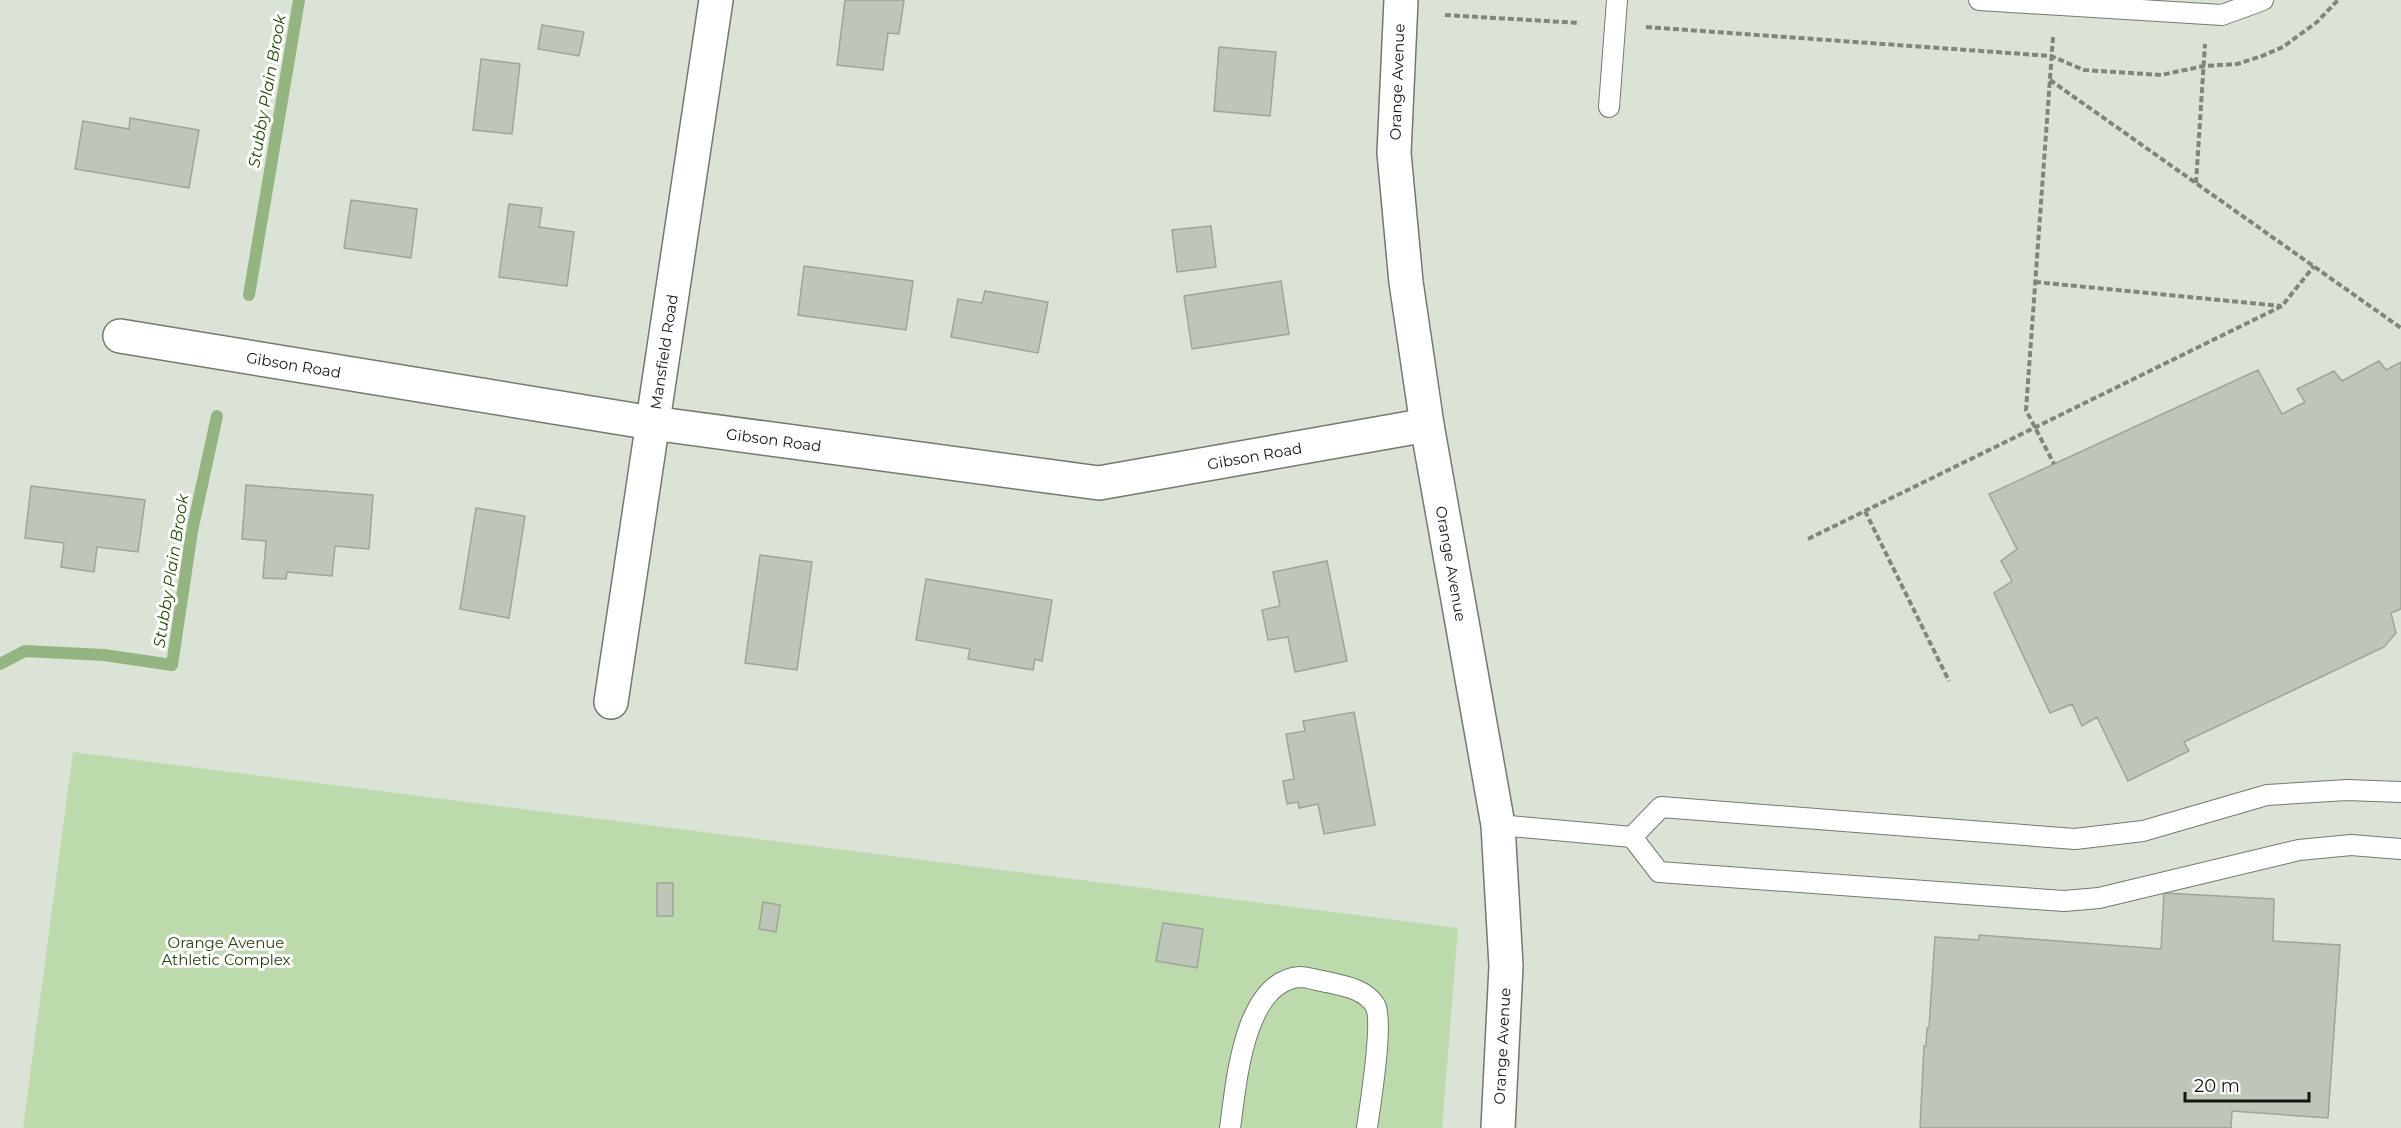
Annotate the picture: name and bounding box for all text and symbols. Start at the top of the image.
water label: Stubby Plain Brook [244,11,290,169]
street label: Orange Avenue [1385,23,1409,141]
street label: Mansfield Road [645,293,681,411]
street label: Gibson Road [245,347,343,382]
street label: Gibson Road [725,424,823,455]
street label: Gibson Road [1206,438,1303,473]
water label: Stubby Plain Brook [149,491,193,649]
street label: Orange Avenue [1432,504,1471,623]
park label: Orange Avenue Athletic Complex [161,933,291,969]
street label: Orange Avenue [1489,987,1515,1105]
scale bar [2185,1065,2310,1103]
text: 20 m [2194,1075,2240,1097]

